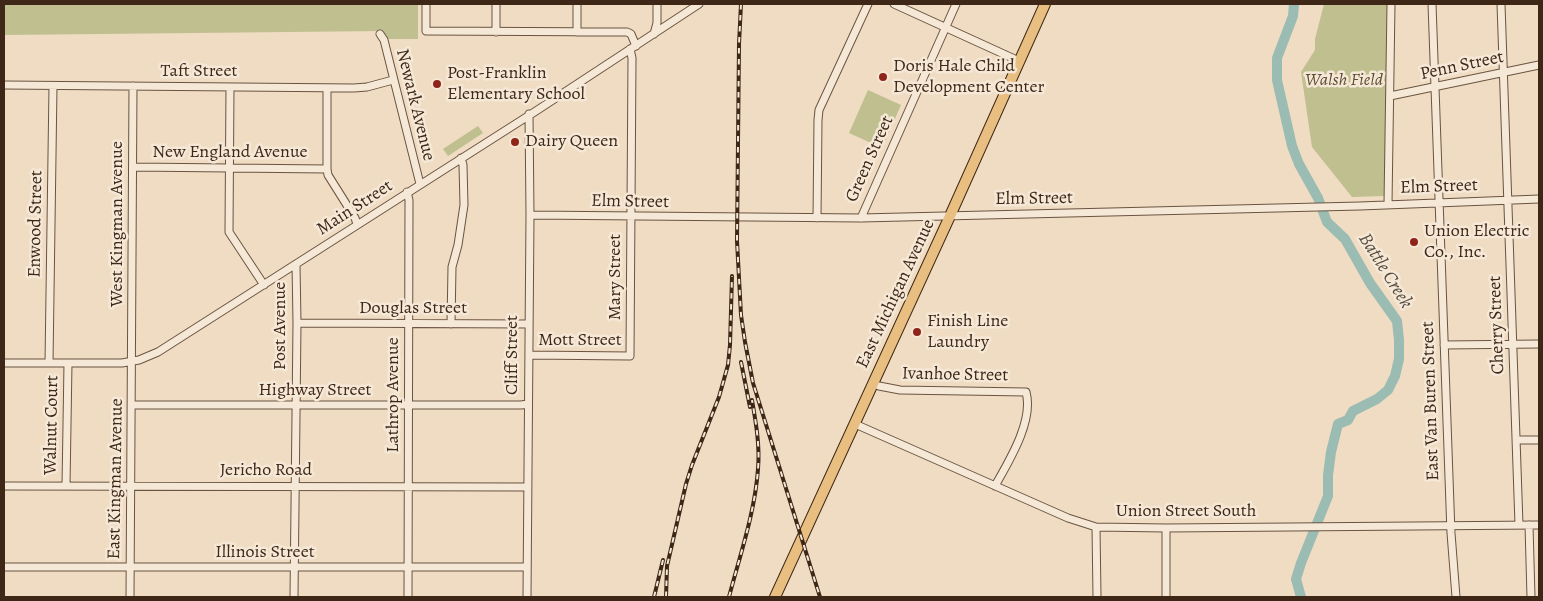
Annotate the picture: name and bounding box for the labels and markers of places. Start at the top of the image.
place label: Doris Hale Child Development Center [893,56,1045,98]
place label: Post-Franklin Elementary School [447,63,585,106]
marker: Doris Hale Child Development Center [877,71,889,83]
marker: Post-Franklin Elementary School [431,78,443,90]
place label: Dairy Queen [525,131,618,153]
marker: Dairy Queen [509,136,521,148]
place label: Union Electric Co., Inc. [1424,221,1529,264]
marker: Union Electric Co., Inc. [1408,236,1420,248]
place label: Finish Line Laundry [927,311,1008,354]
marker: Finish Line Laundry [911,326,923,338]

